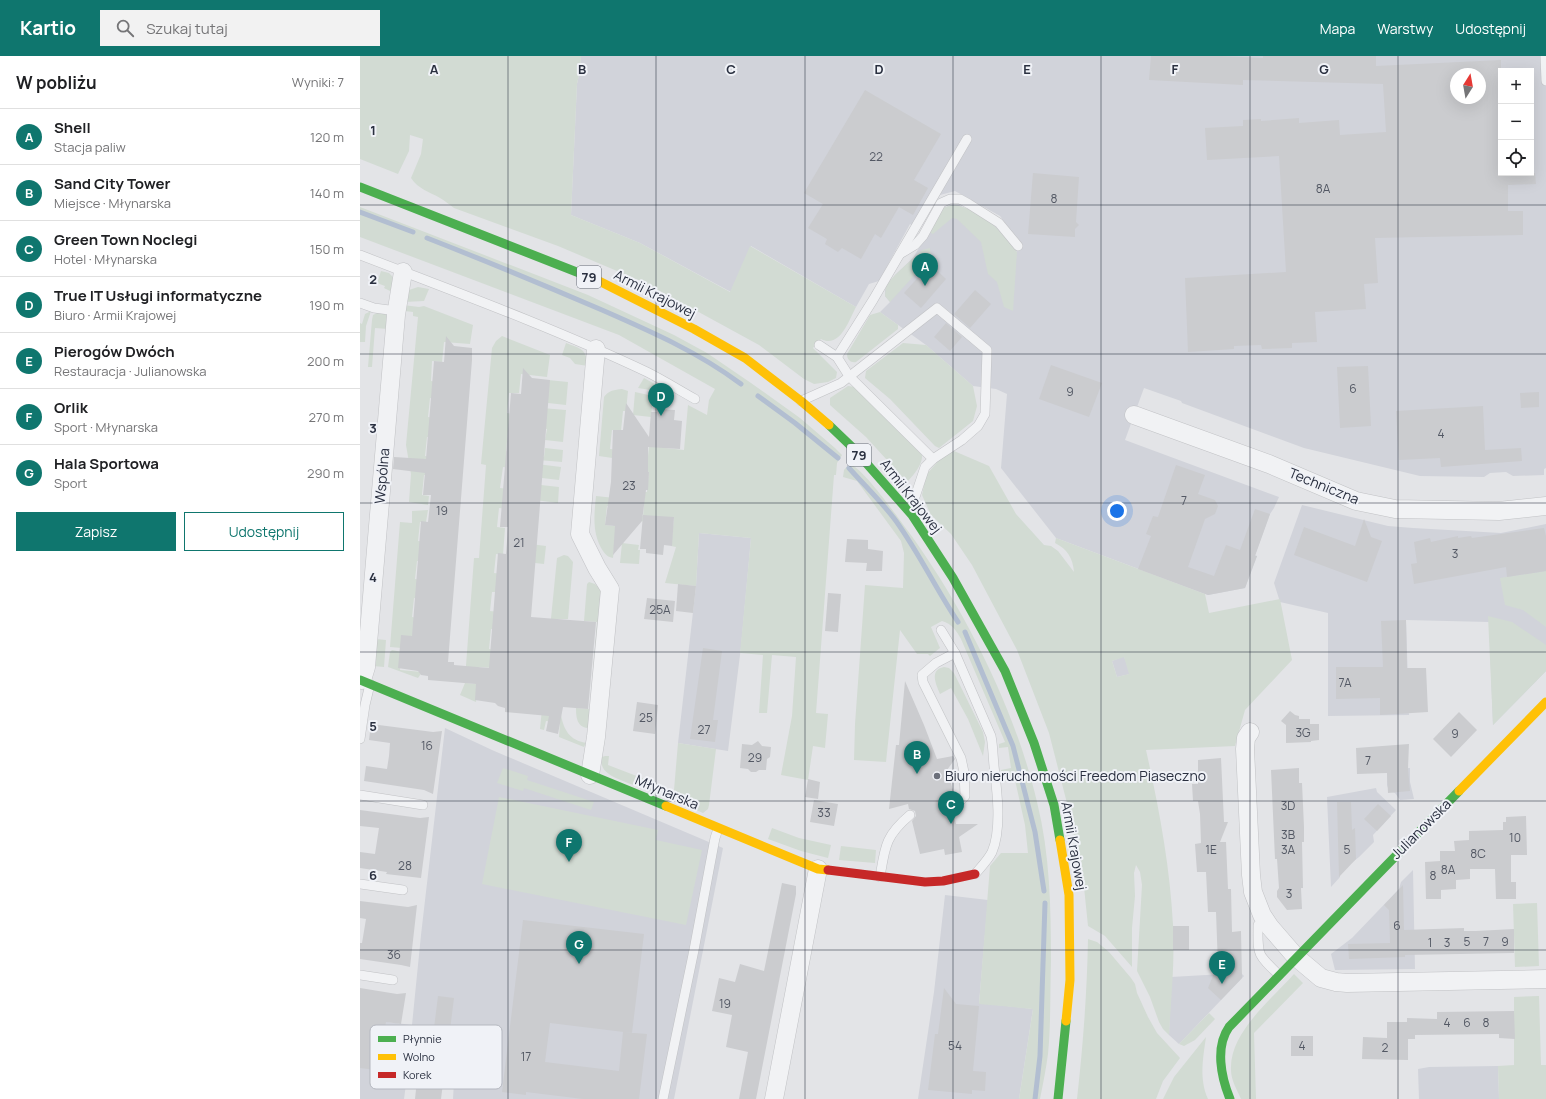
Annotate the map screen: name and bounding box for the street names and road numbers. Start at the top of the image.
street label: Armii Krajowej [611,265,699,322]
road number: 79 [577,266,601,288]
road number: 79 [847,444,871,466]
street label: Wspólna [370,447,393,505]
street label: Armii Krajowej [876,455,946,537]
street label: Techniczna [1286,463,1362,508]
street label: Młynarska [632,770,702,813]
street label: Julianowska [1386,794,1455,863]
street label: Armii Krajowej [1057,800,1092,892]

